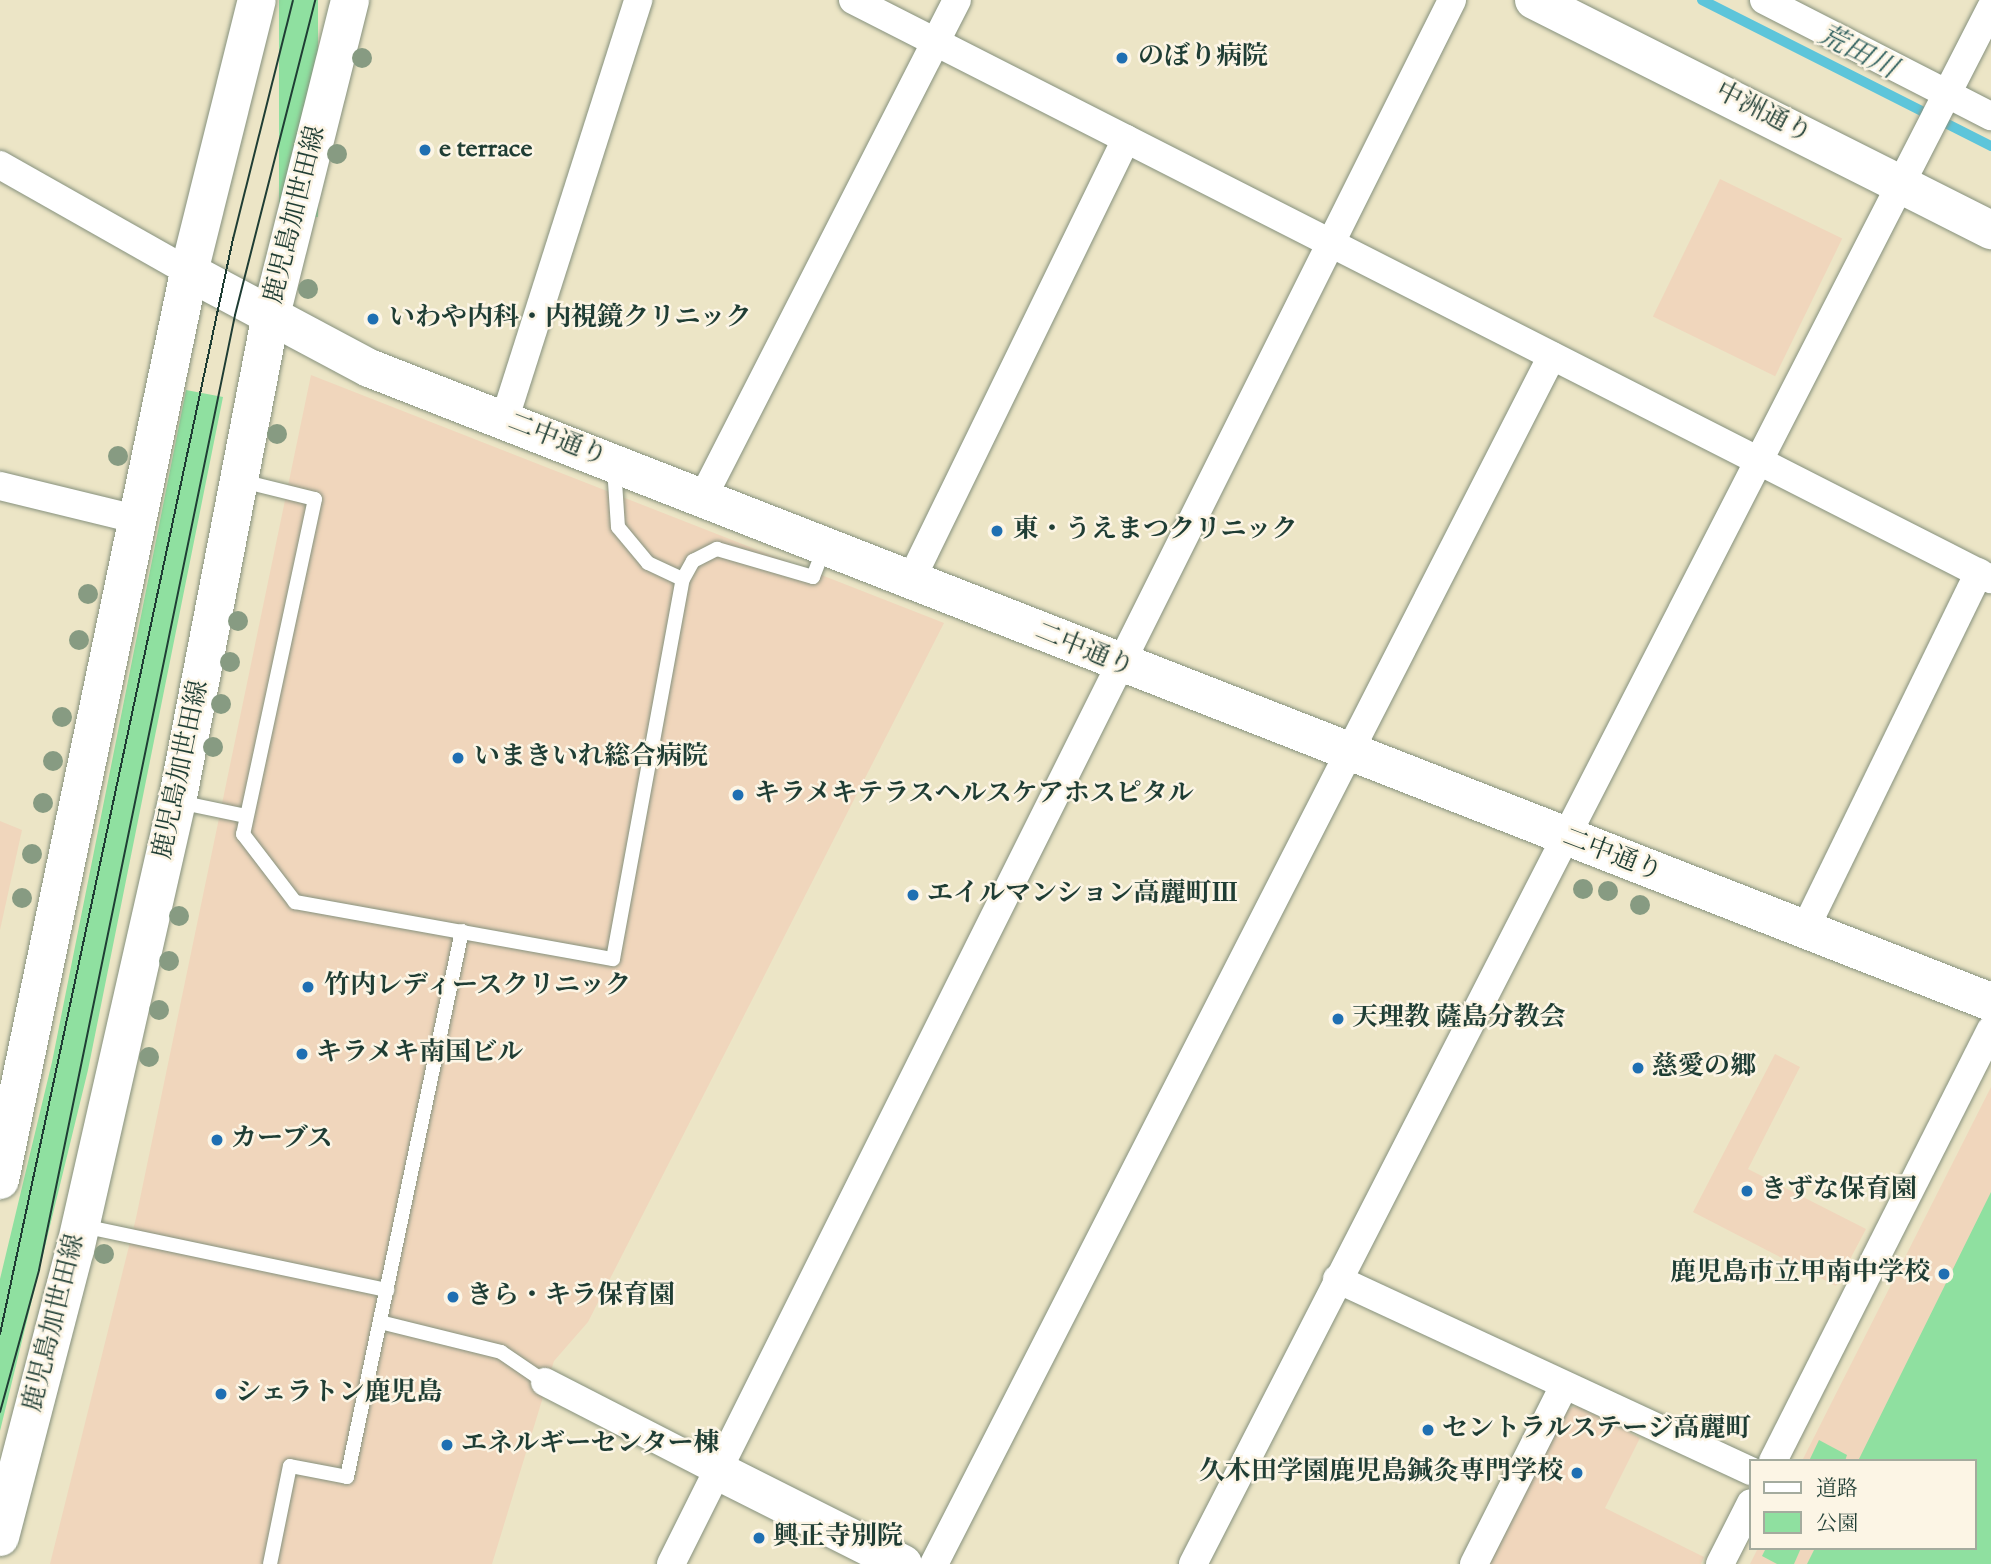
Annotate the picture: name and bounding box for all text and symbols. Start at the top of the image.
water label: 荒田川 [1812,19,1902,87]
place label: のぼり病院 [1138,42,1268,74]
marker: のぼり病院 [1112,48,1132,68]
street label: 中洲通り [1710,76,1816,152]
street label: 鹿児島加世田線 [259,123,333,307]
place label: e terrace [439,134,533,166]
marker: e terrace [417,142,433,158]
place label: いわや内科・内視鏡クリニック [389,303,753,335]
marker: いわや内科・内視鏡クリニック [363,309,383,329]
street label: 二中通り [503,408,611,474]
place label: 東・うえまつクリニック [1013,515,1299,547]
marker: 東・うえまつクリニック [987,521,1007,541]
street label: 二中通り [1030,617,1138,685]
street label: 鹿児島加世田線 [148,678,216,862]
place label: いまきいれ総合病院 [474,742,708,774]
marker: いまきいれ総合病院 [448,748,468,768]
place label: キラメキテラスヘルスケアホスピタル [754,779,1196,811]
marker: キラメキテラスヘルスケアホスピタル [728,785,748,805]
street label: 二中通り [1558,823,1666,889]
place label: エイルマンション高麗町Ⅲ [927,879,1239,911]
marker: エイルマンション高麗町Ⅲ [905,887,921,903]
place label: 竹内レディースクリニック [324,971,636,1003]
marker: 竹内レディースクリニック [298,977,318,997]
place label: 天理教 薩島分教会 [1352,1003,1566,1035]
marker: 天理教 薩島分教会 [1330,1011,1346,1027]
place label: キラメキ南国ビル [316,1038,524,1070]
marker: キラメキ南国ビル [294,1046,310,1062]
place label: 慈愛の郷 [1652,1052,1756,1084]
marker: 慈愛の郷 [1630,1060,1646,1076]
place label: カーブス [231,1124,335,1156]
marker: カーブス [209,1132,225,1148]
place label: きずな保育園 [1761,1175,1917,1207]
marker: きずな保育園 [1739,1183,1755,1199]
street label: 鹿児島加世田線 [18,1231,92,1415]
place label: 鹿児島市立甲南中学校 [1670,1258,1930,1290]
marker: 鹿児島市立甲南中学校 [1936,1266,1952,1282]
place label: きら・キラ保育園 [467,1281,675,1313]
marker: きら・キラ保育園 [445,1289,461,1305]
place label: シェラトン鹿児島 [235,1378,443,1410]
marker: シェラトン鹿児島 [213,1386,229,1402]
place label: セントラルステージ高麗町 [1442,1414,1754,1446]
marker: セントラルステージ高麗町 [1420,1422,1436,1438]
place label: エネルギーセンター棟 [461,1429,721,1461]
marker: エネルギーセンター棟 [439,1437,455,1453]
place label: 久木田学園鹿児島鍼灸専門学校 [1199,1457,1563,1489]
legend [1750,1459,1977,1550]
marker: 久木田学園鹿児島鍼灸専門学校 [1569,1465,1585,1481]
text: 道路 [1816,1475,1858,1505]
text: 公園 [1816,1510,1858,1540]
place label: 興正寺別院 [773,1522,903,1554]
marker: 興正寺別院 [751,1530,767,1546]

